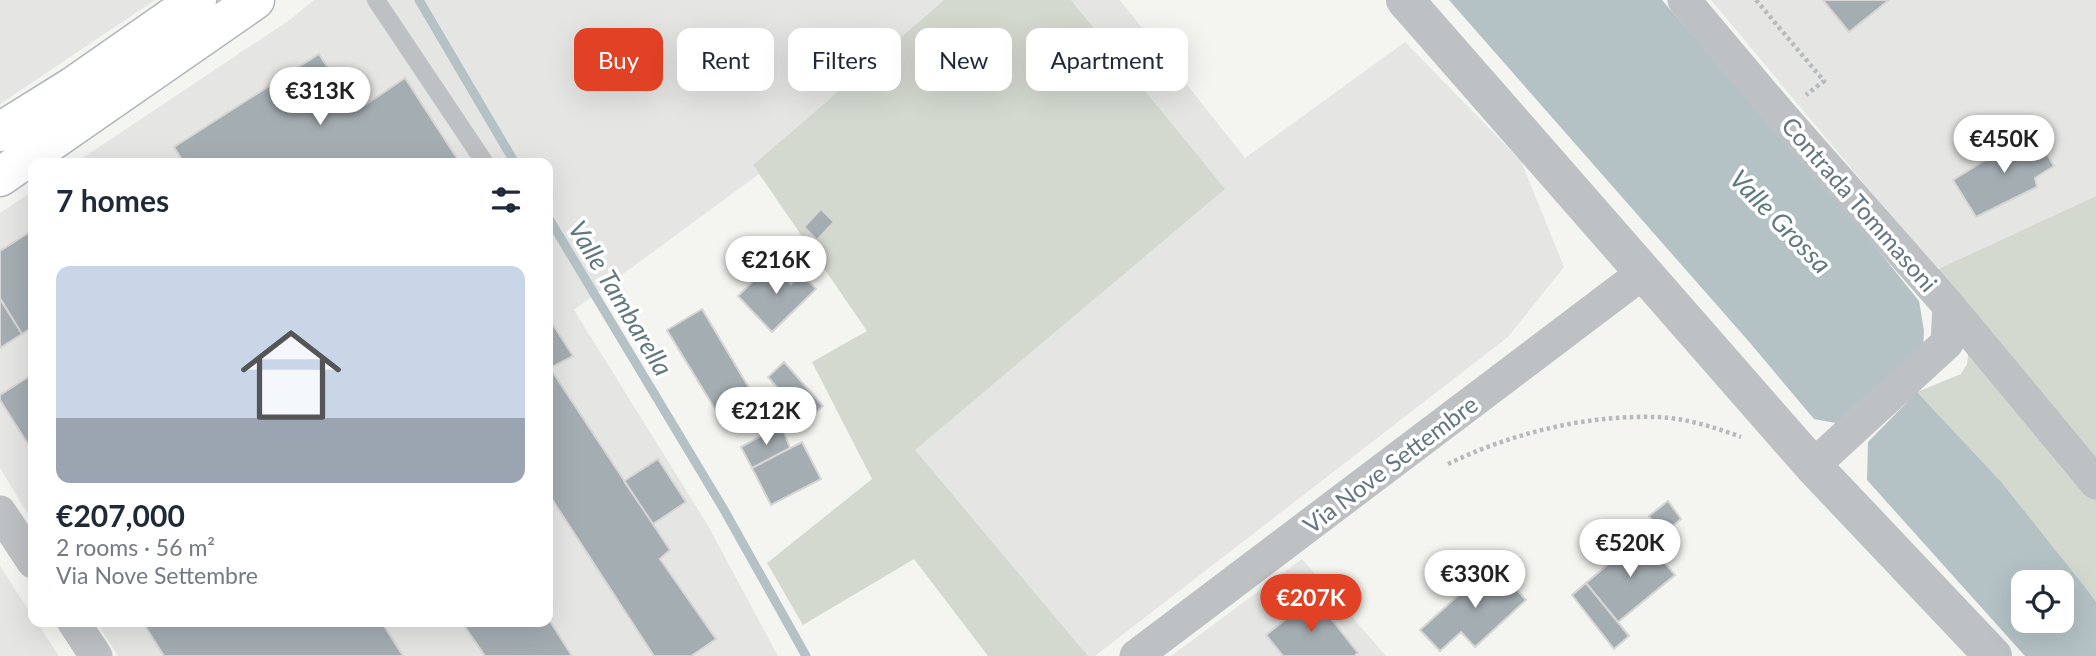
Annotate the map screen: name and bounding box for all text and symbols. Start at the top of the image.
chip: Buy [574,28,663,91]
chip: Rent [677,28,774,91]
chip: Filters [788,28,901,91]
chip: New [915,28,1012,91]
chip: Apartment [1026,28,1188,91]
pin: €313K [271,68,369,127]
text: €313K [285,76,355,104]
street label: Contrada Tommasoni [1776,111,1944,297]
pin: €450K [1955,116,2053,175]
text: €450K [1969,124,2039,152]
water label: Valle Grossa [1724,163,1838,279]
icon: filters [487,181,525,219]
text: 7 homes [56,182,169,218]
water label: Valle Tambarella [562,215,680,381]
pin: €216K [727,236,825,296]
text: €216K [741,245,811,273]
icon: home [228,312,354,438]
pin: €212K [717,388,815,447]
street label: Via Nove Settembre [1297,389,1483,539]
text: €212K [731,396,801,424]
text: €207,000 [56,497,185,533]
pin: €520K [1581,520,1679,579]
text: €520K [1595,528,1665,556]
text: 2 rooms · 56 m² [56,533,215,561]
pin: €330K [1426,550,1524,610]
text: €330K [1440,559,1510,587]
text: Via Nove Settembre [56,561,258,589]
map controls [2011,570,2074,633]
button: locate [2011,570,2074,633]
pin: €207K [1262,574,1360,634]
text: €207K [1276,583,1346,611]

